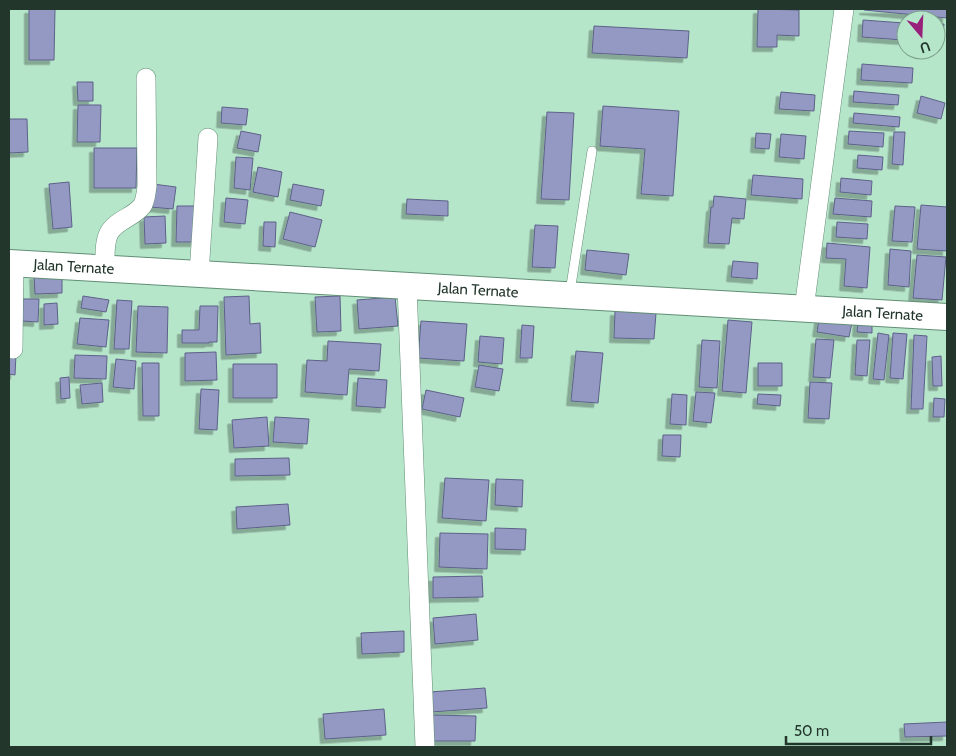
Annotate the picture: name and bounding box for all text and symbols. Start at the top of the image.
north arrow [896,10,946,60]
text: U [918,37,933,57]
street label: Jalan Ternate [32,255,115,278]
street label: Jalan Ternate [436,279,519,301]
street label: Jalan Ternate [841,302,924,325]
scale bar [786,714,931,746]
text: 50 m [794,722,829,740]

